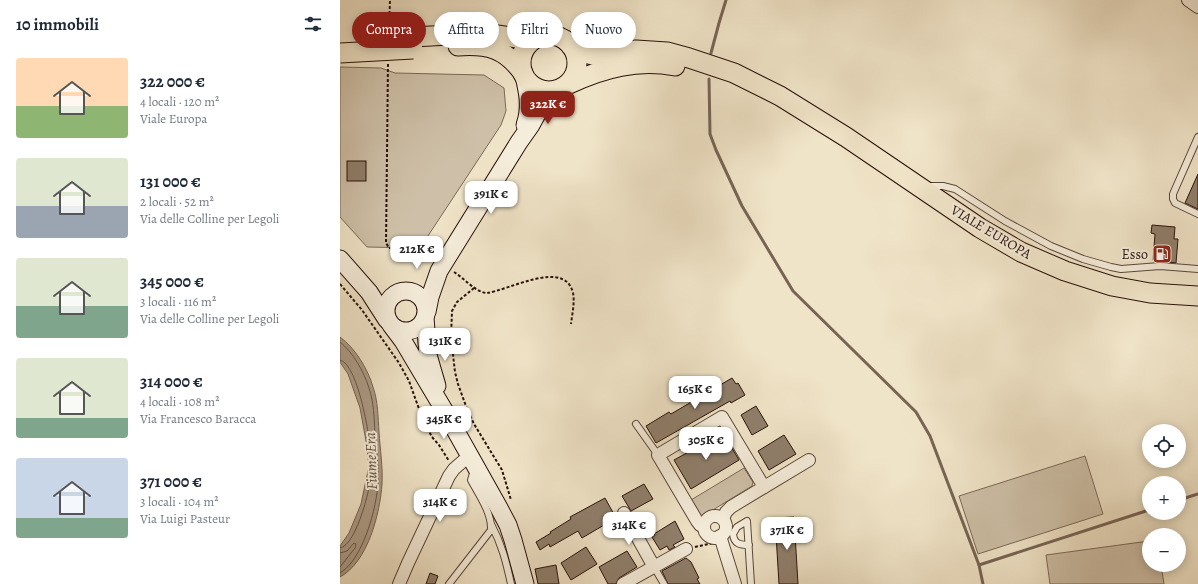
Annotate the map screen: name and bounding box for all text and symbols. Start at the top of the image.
chip: Compra [352,12,426,48]
chip: Affitta [434,12,499,48]
chip: Filtri [507,12,563,48]
chip: Nuovo [571,12,636,48]
text: 10 immobili [16,13,99,36]
icon: filters [302,13,324,35]
text: 322 000 € [140,70,205,93]
icon: home [48,74,96,122]
pin: 322K € [515,91,581,125]
text: 4 locali · 120 m² [140,93,219,110]
text: 322K € [530,95,566,112]
text: Viale Europa [140,110,207,127]
text: 131 000 € [140,170,201,193]
icon: home [48,174,96,222]
pin: 391K € [458,181,524,215]
text: 391K € [474,185,508,202]
text: 2 locali · 52 m² [140,193,214,210]
street label: VIALE EUROPA [946,200,1036,264]
text: Via delle Colline per Legoli [140,210,280,227]
pin: 212K € [384,236,450,270]
text: 212K € [399,240,435,257]
fuel station icon: Esso [1151,243,1173,265]
place label: Esso [1121,245,1148,264]
text: 345 000 € [140,270,204,293]
icon: home [48,274,96,322]
text: 3 locali · 116 m² [140,293,216,310]
text: Via delle Colline per Legoli [140,310,280,327]
pin: 131K € [412,328,478,362]
text: 131K € [428,332,462,349]
text: 314 000 € [140,370,203,393]
icon: home [48,374,96,422]
pin: 165K € [662,376,728,410]
text: 165K € [678,380,712,397]
text: 4 locali · 108 m² [140,393,219,410]
pin: 345K € [411,406,477,440]
text: Via Francesco Baracca [140,410,256,427]
text: 345K € [426,410,462,427]
map controls [1142,424,1186,572]
button: locate [1142,424,1186,468]
pin: 305K € [673,427,739,461]
text: 305K € [688,431,724,448]
water label: Fiume Era [360,432,382,490]
text: 371 000 € [140,470,202,493]
icon: home [48,474,96,522]
button: + [1142,476,1186,520]
pin: 314K € [407,489,473,523]
text: 3 locali · 104 m² [140,493,219,510]
text: 314K € [423,493,457,510]
text: Via Luigi Pasteur [140,510,230,527]
pin: 314K € [596,512,662,546]
text: 314K € [612,516,646,533]
pin: 371K € [754,517,820,551]
text: 371K € [770,521,804,538]
button: − [1142,528,1186,572]

